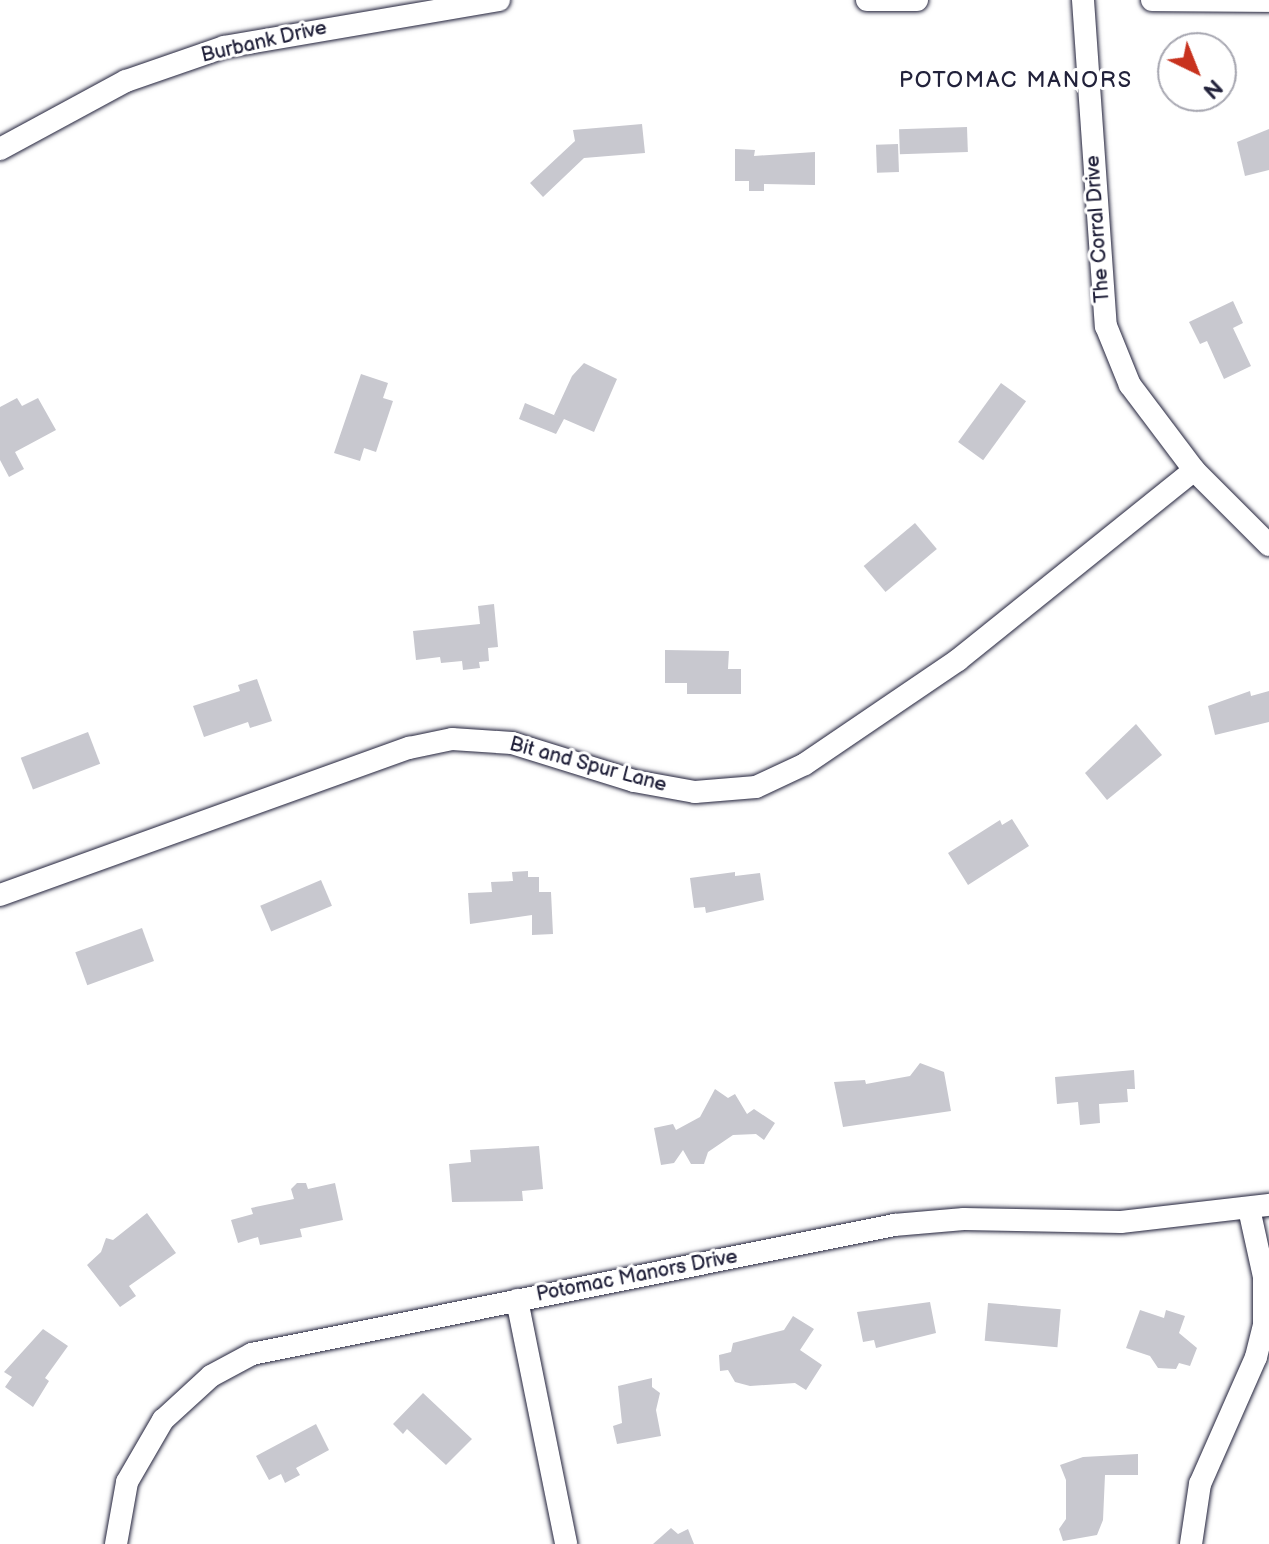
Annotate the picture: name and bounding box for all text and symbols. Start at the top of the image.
street label: Burbank Drive [199,16,329,68]
north arrow [1157,32,1237,112]
district label: POTOMAC MANORS [899,68,1133,94]
text: N [1197,73,1228,104]
street label: The Corral Drive [1081,155,1115,303]
street label: Bit and Spur Lane [507,732,669,798]
street label: Potomac Manors Drive [534,1245,740,1307]

